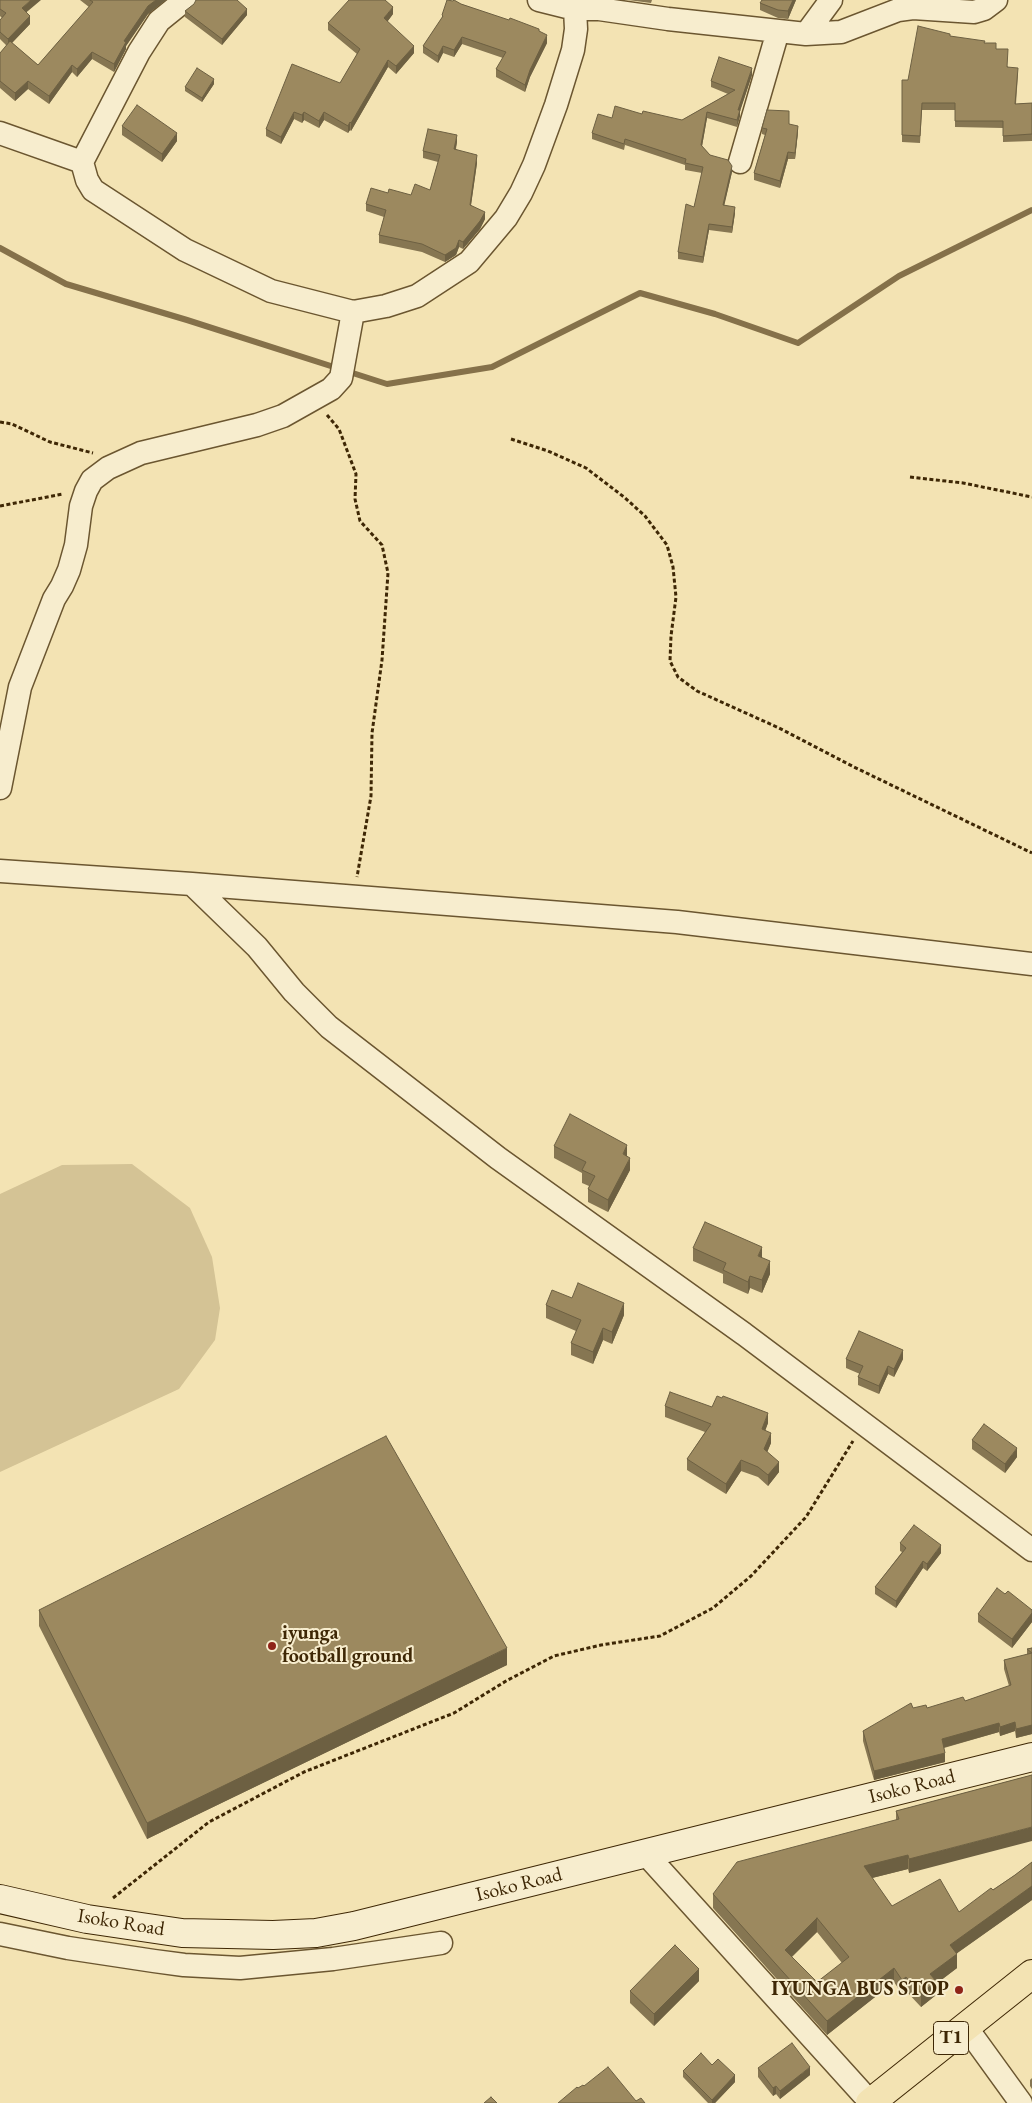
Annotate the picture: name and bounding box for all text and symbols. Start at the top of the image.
place label: iyunga football ground [282,1622,413,1669]
marker: iyunga football ground [266,1640,278,1652]
street label: Isoko Road [866,1765,958,1809]
street label: Isoko Road [473,1863,565,1907]
street label: Isoko Road [76,1904,166,1942]
place label: IYUNGA BUS STOP [771,1978,949,2002]
marker: IYUNGA BUS STOP [953,1984,965,1996]
road number: T1 [934,2022,968,2054]

